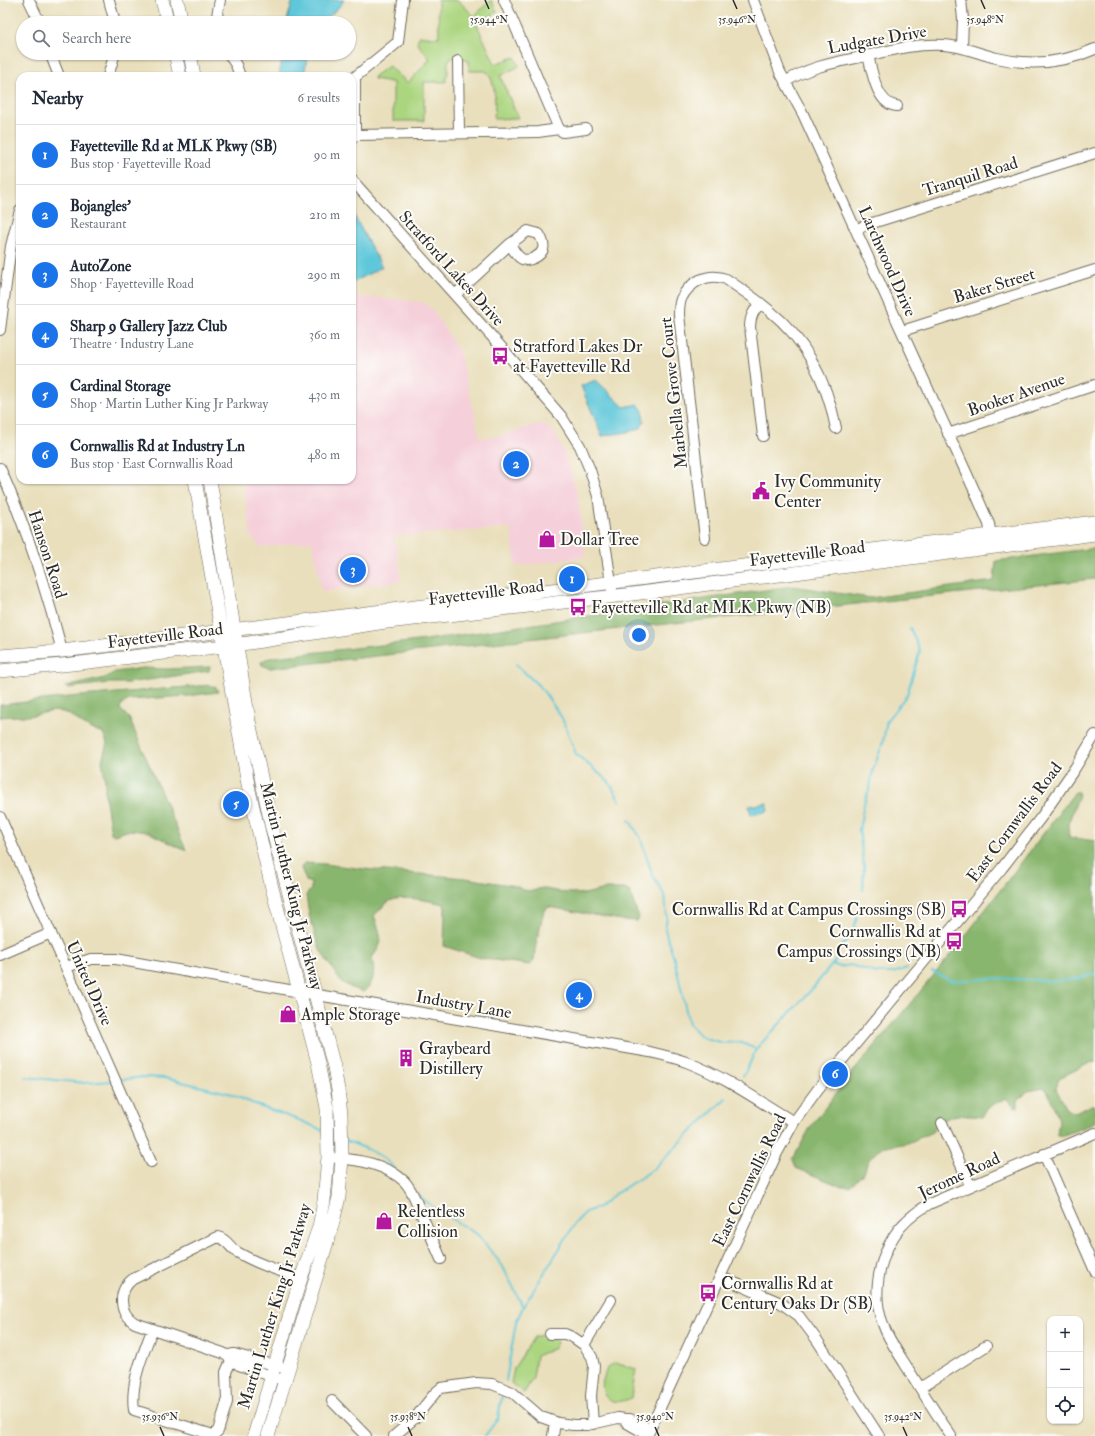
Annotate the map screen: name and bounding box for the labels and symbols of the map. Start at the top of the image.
text: 35.944°N [470,14,508,26]
text: 35.946°N [718,14,756,26]
text: 35.948°N [966,14,1004,26]
street label: Ludgate Drive [826,20,928,59]
street label: Tranquil Road [920,152,1021,201]
street label: Larchwood Drive [854,203,921,320]
street label: Stratford Lakes Drive [394,206,509,330]
street label: Baker Street [951,263,1038,308]
street label: Marbella Grove Court [655,316,692,470]
place label: Stratford Lakes Dr at Fayetteville Rd [513,336,643,378]
bus stop icon: Stratford Lakes Dr at Fayetteville Rd [490,346,510,366]
street label: Booker Avenue [965,368,1068,421]
pin: 2 [503,449,529,479]
place label: Ivy Community Center [774,471,881,512]
public building icon: Ivy Community Center [751,481,771,501]
street label: Hanson Road [23,507,72,602]
shop icon: Dollar Tree [537,529,557,549]
place label: Dollar Tree [560,529,639,550]
street label: Fayetteville Road [748,536,867,572]
pin: 3 [340,555,366,585]
pin: 1 [559,564,585,594]
street label: Fayetteville Road [427,575,546,611]
bus stop icon: Fayetteville Rd at MLK Pkwy (NB) [568,597,588,617]
place label: Fayetteville Rd at MLK Pkwy (NB) [591,597,831,619]
street label: Fayetteville Road [106,618,225,654]
your location [629,625,649,645]
street label: East Cornwallis Road [962,757,1067,887]
street label: Martin Luther King Jr Parkway [255,780,328,993]
pin: 5 [223,789,249,819]
place label: Cornwallis Rd at Campus Crossings (SB) [672,899,946,921]
bus stop icon: Cornwallis Rd at Campus Crossings (SB) [949,899,969,919]
place label: Cornwallis Rd at Campus Crossings (NB) [777,921,941,963]
bus stop icon: Cornwallis Rd at Campus Crossings (NB) [944,931,964,951]
street label: United Drive [62,938,118,1029]
pin: 4 [566,980,592,1010]
street label: Industry Lane [414,986,513,1024]
shop icon: Ample Storage [278,1004,298,1024]
place label: Ample Storage [300,1004,400,1026]
place label: Graybeard Distillery [419,1038,492,1080]
building icon: Graybeard Distillery [396,1048,416,1068]
pin: 6 [822,1059,848,1089]
street label: East Cornwallis Road [708,1110,791,1250]
street label: Jerome Road [914,1147,1004,1205]
street label: Martin Luther King Jr Parkway [233,1200,317,1412]
place label: Relentless Collision [397,1201,465,1242]
shop icon: Relentless Collision [374,1211,394,1231]
place label: Cornwallis Rd at Century Oaks Dr (SB) [721,1273,873,1315]
bus stop icon: Cornwallis Rd at Century Oaks Dr (SB) [698,1283,718,1303]
text: 35.936°N [142,1411,178,1423]
text: 35.938°N [390,1411,426,1423]
text: 35.940°N [636,1411,674,1423]
text: 35.942°N [884,1411,922,1423]

